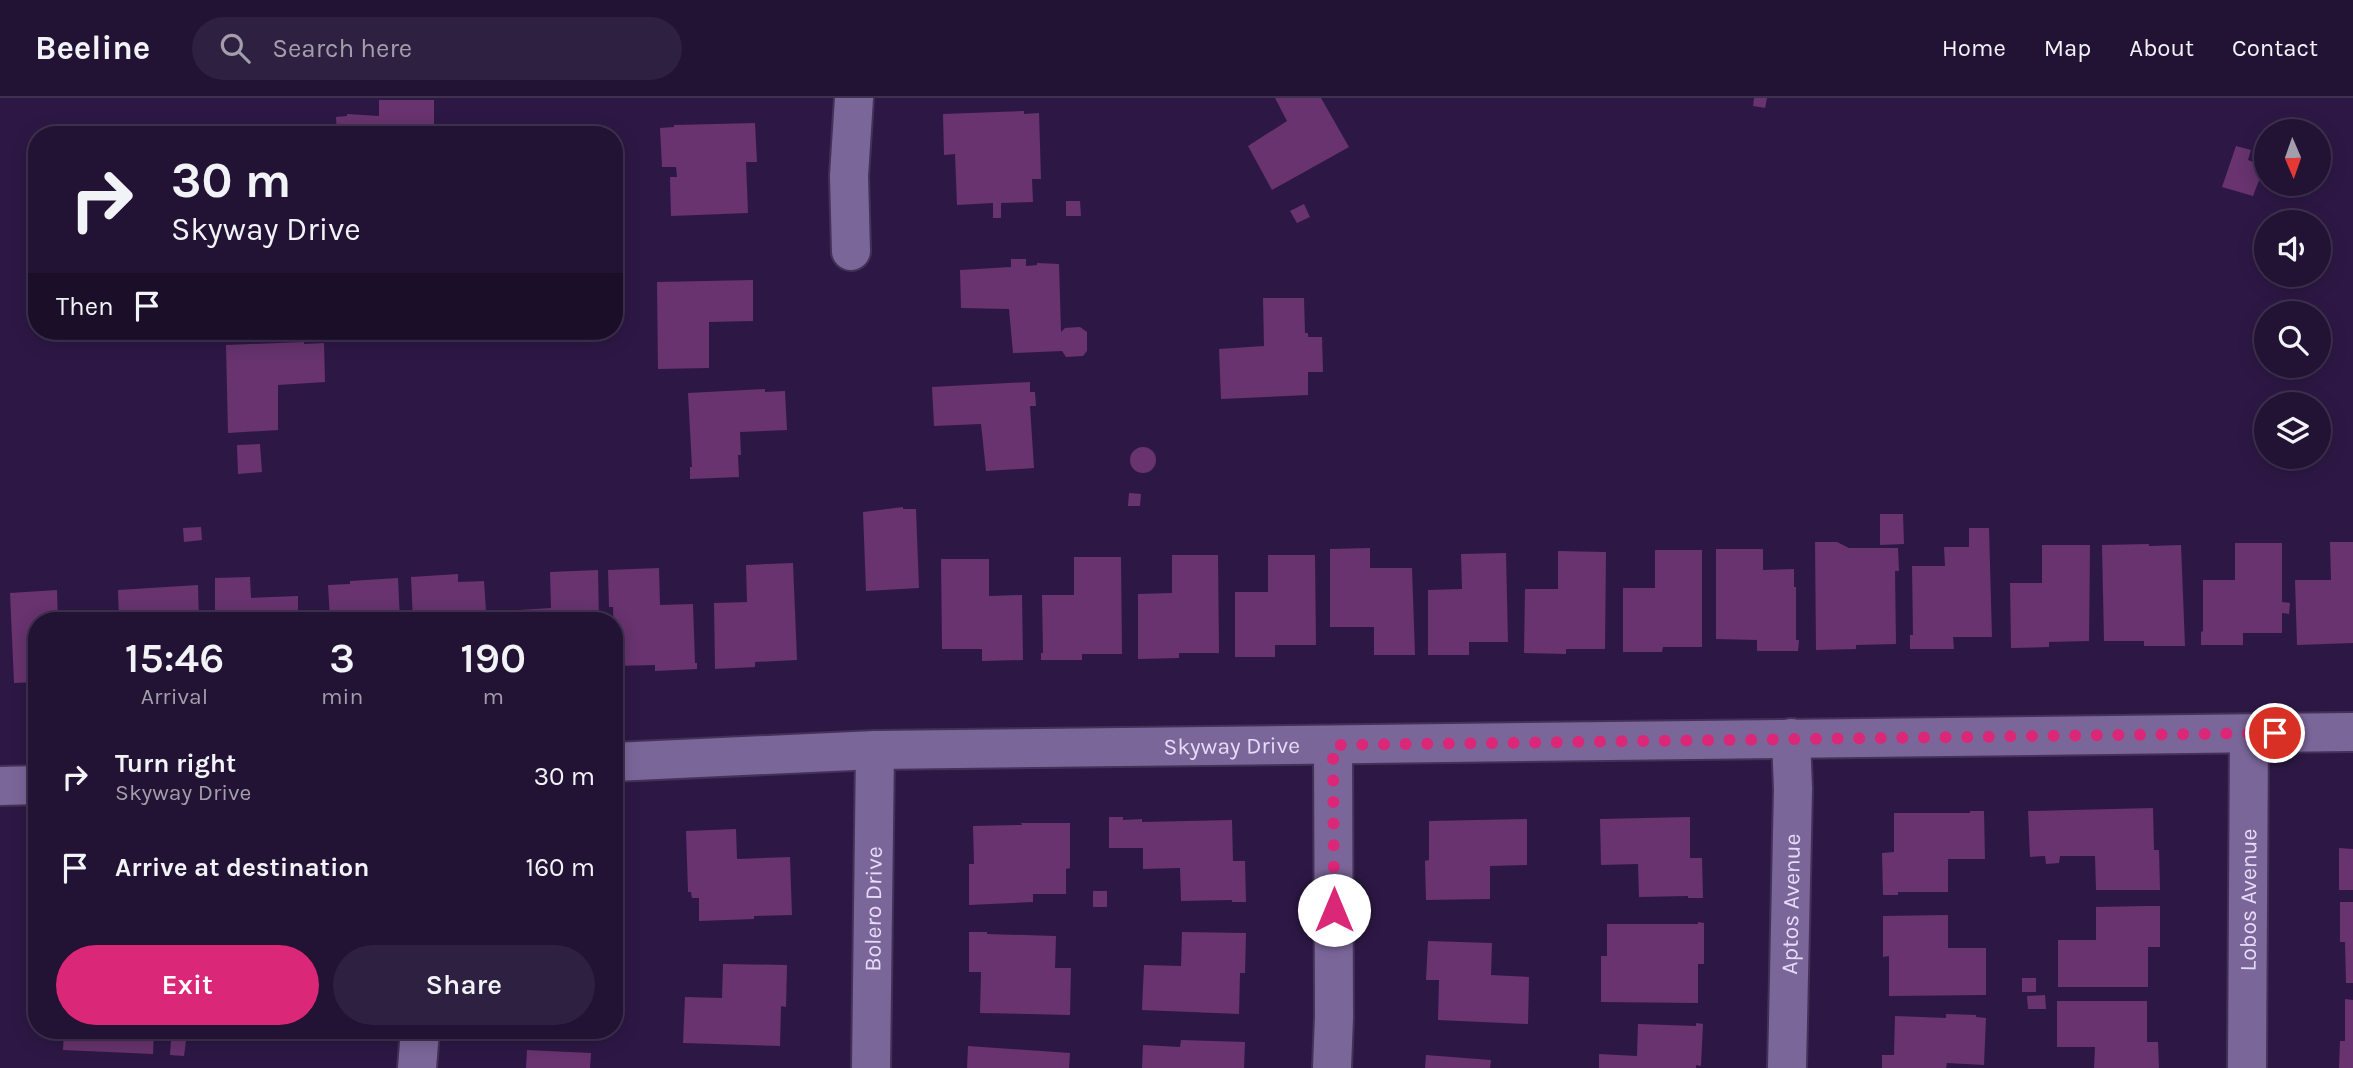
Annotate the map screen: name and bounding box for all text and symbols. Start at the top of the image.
search box [192,17,682,80]
text: Beeline [35,29,150,67]
icon: search [216,29,254,67]
text: Search here [272,33,412,64]
text: Home [1942,34,2006,62]
text: Map [2044,34,2091,62]
text: About [2129,34,2194,62]
text: Contact [2232,34,2318,62]
north arrow [2254,119,2331,196]
map controls [2254,119,2331,469]
text: 30 m [171,152,291,209]
icon: right [56,154,147,245]
button: sound [2254,210,2331,287]
text: Skyway Drive [171,211,361,248]
icon: arrive [128,287,166,325]
text: Then [56,291,114,322]
button: search [2254,301,2331,378]
button: layers [2254,392,2331,469]
text: 15:46 [125,633,224,683]
text: 3 [329,633,355,683]
text: 190 [460,633,526,683]
text: Arrival [141,683,208,710]
text: min [321,683,363,710]
text: m [482,683,504,710]
pin [2245,703,2305,763]
icon: arrive [2256,714,2294,752]
street label: Skyway Drive [1163,732,1300,760]
text: Turn right [115,748,236,779]
icon: right [56,758,94,796]
text: 30 m [534,761,595,792]
text: Skyway Drive [115,779,251,806]
street label: Lobos Avenue [2235,828,2262,972]
street label: Aptos Avenue [1776,833,1806,975]
street label: Bolero Drive [859,846,888,972]
icon: arrive [56,849,94,887]
text: Arrive at destination [115,852,369,883]
text: 160 m [526,852,595,883]
position arrow [1297,873,1371,947]
button: Exit [56,945,319,1025]
button: Share [333,945,595,1025]

